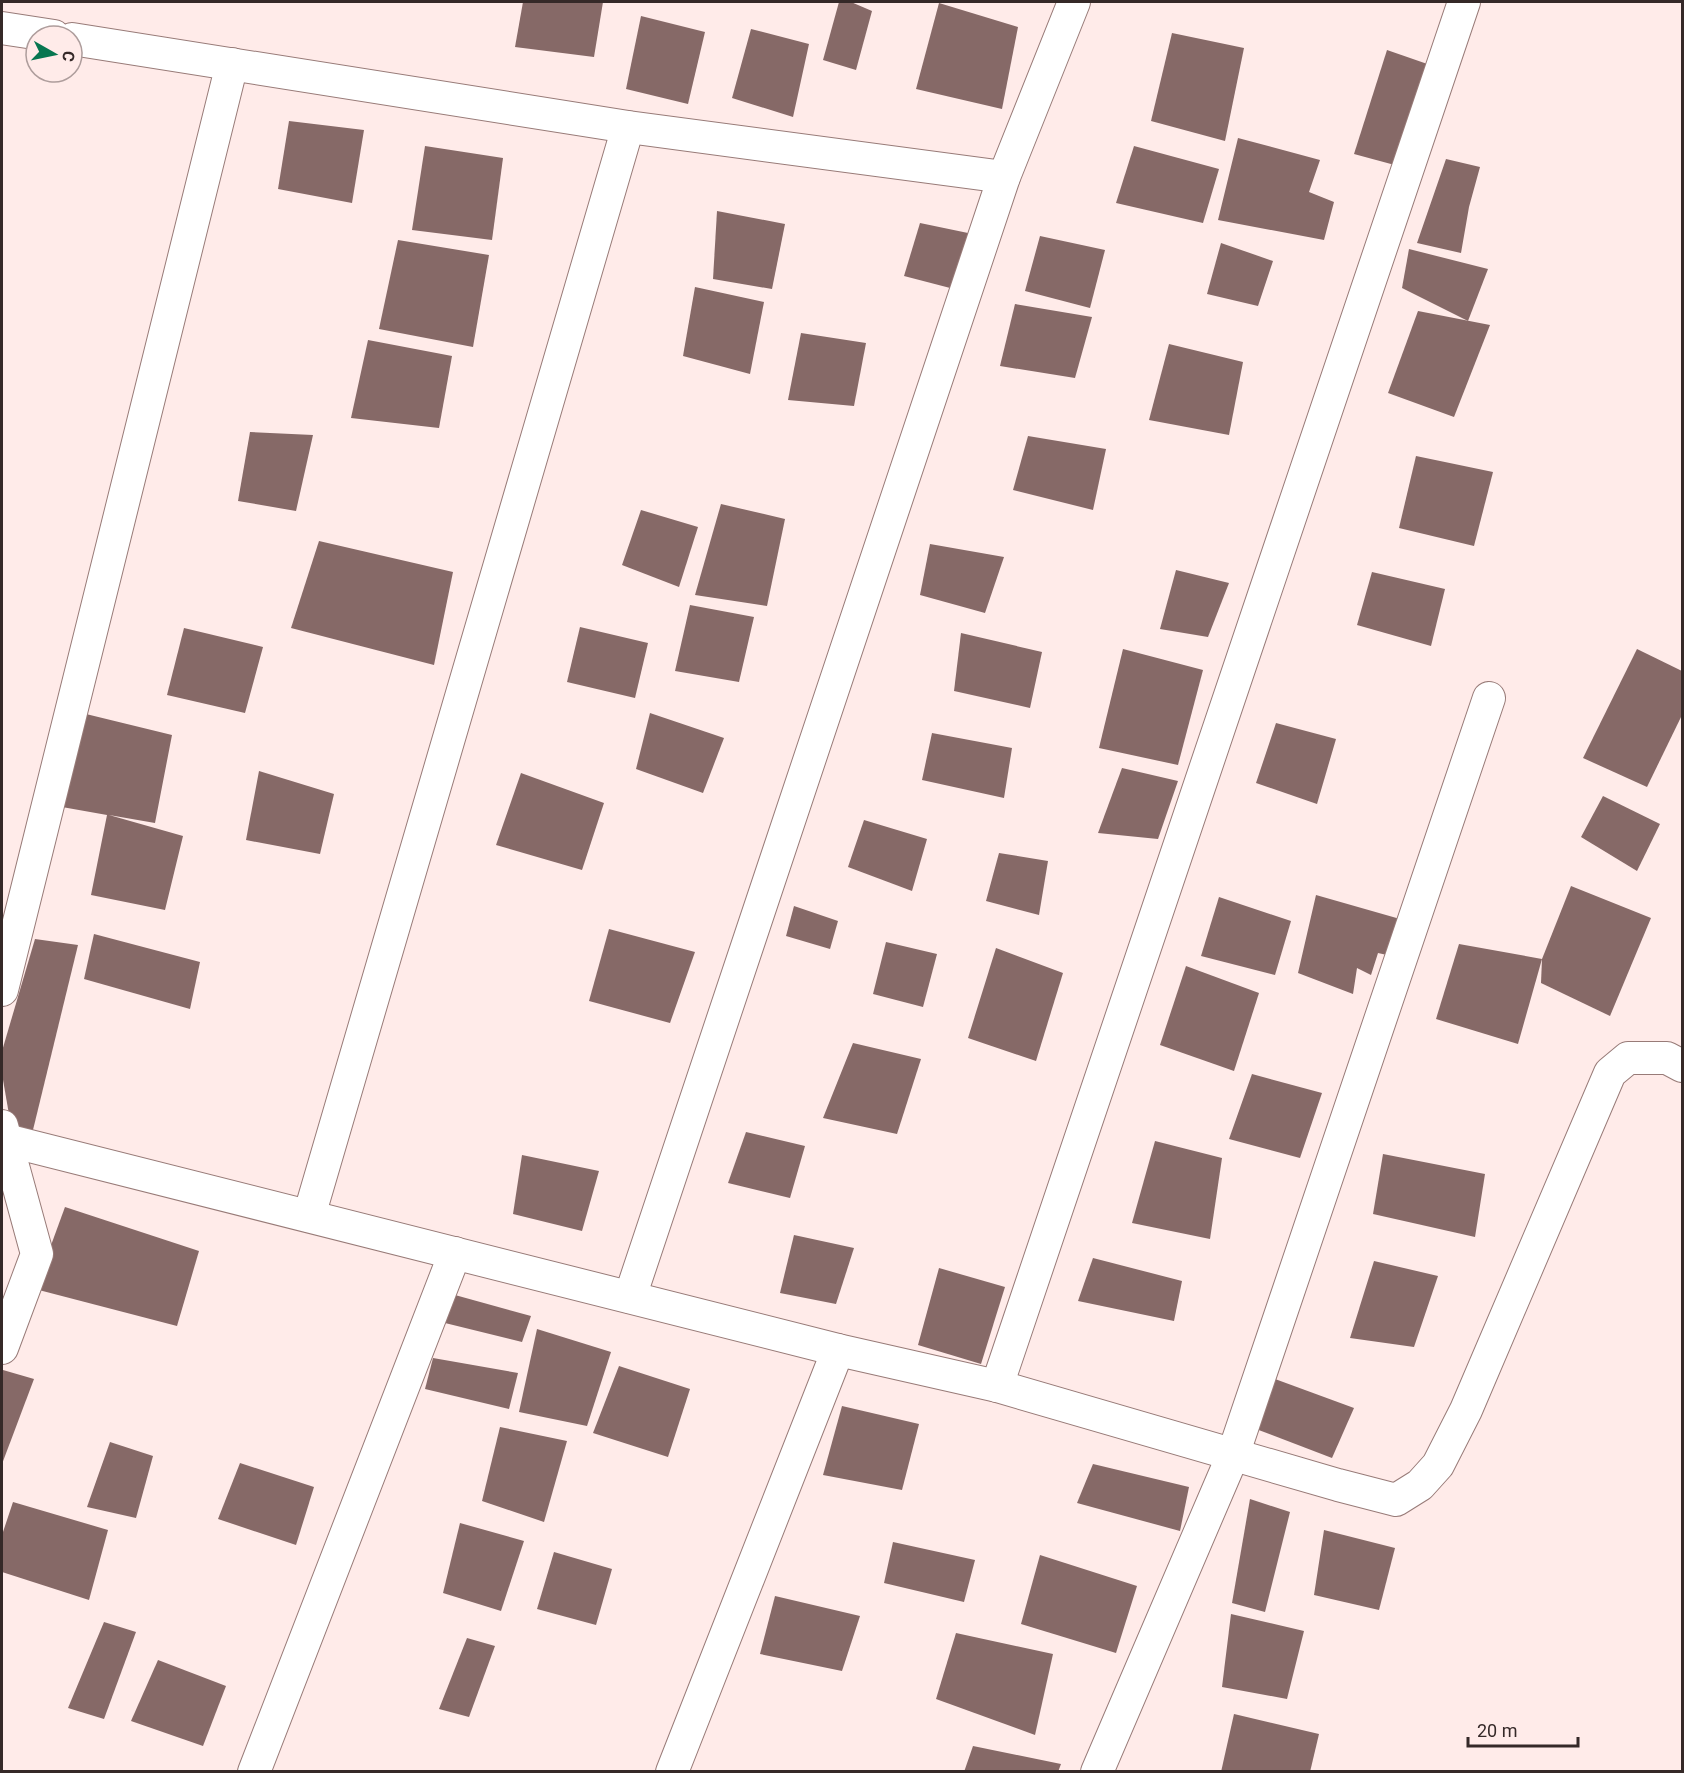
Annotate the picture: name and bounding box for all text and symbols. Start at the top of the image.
north arrow [24,24,84,84]
text: С [58,50,79,63]
scale bar [1468,1710,1578,1748]
text: 20 m [1477,1720,1517,1741]

